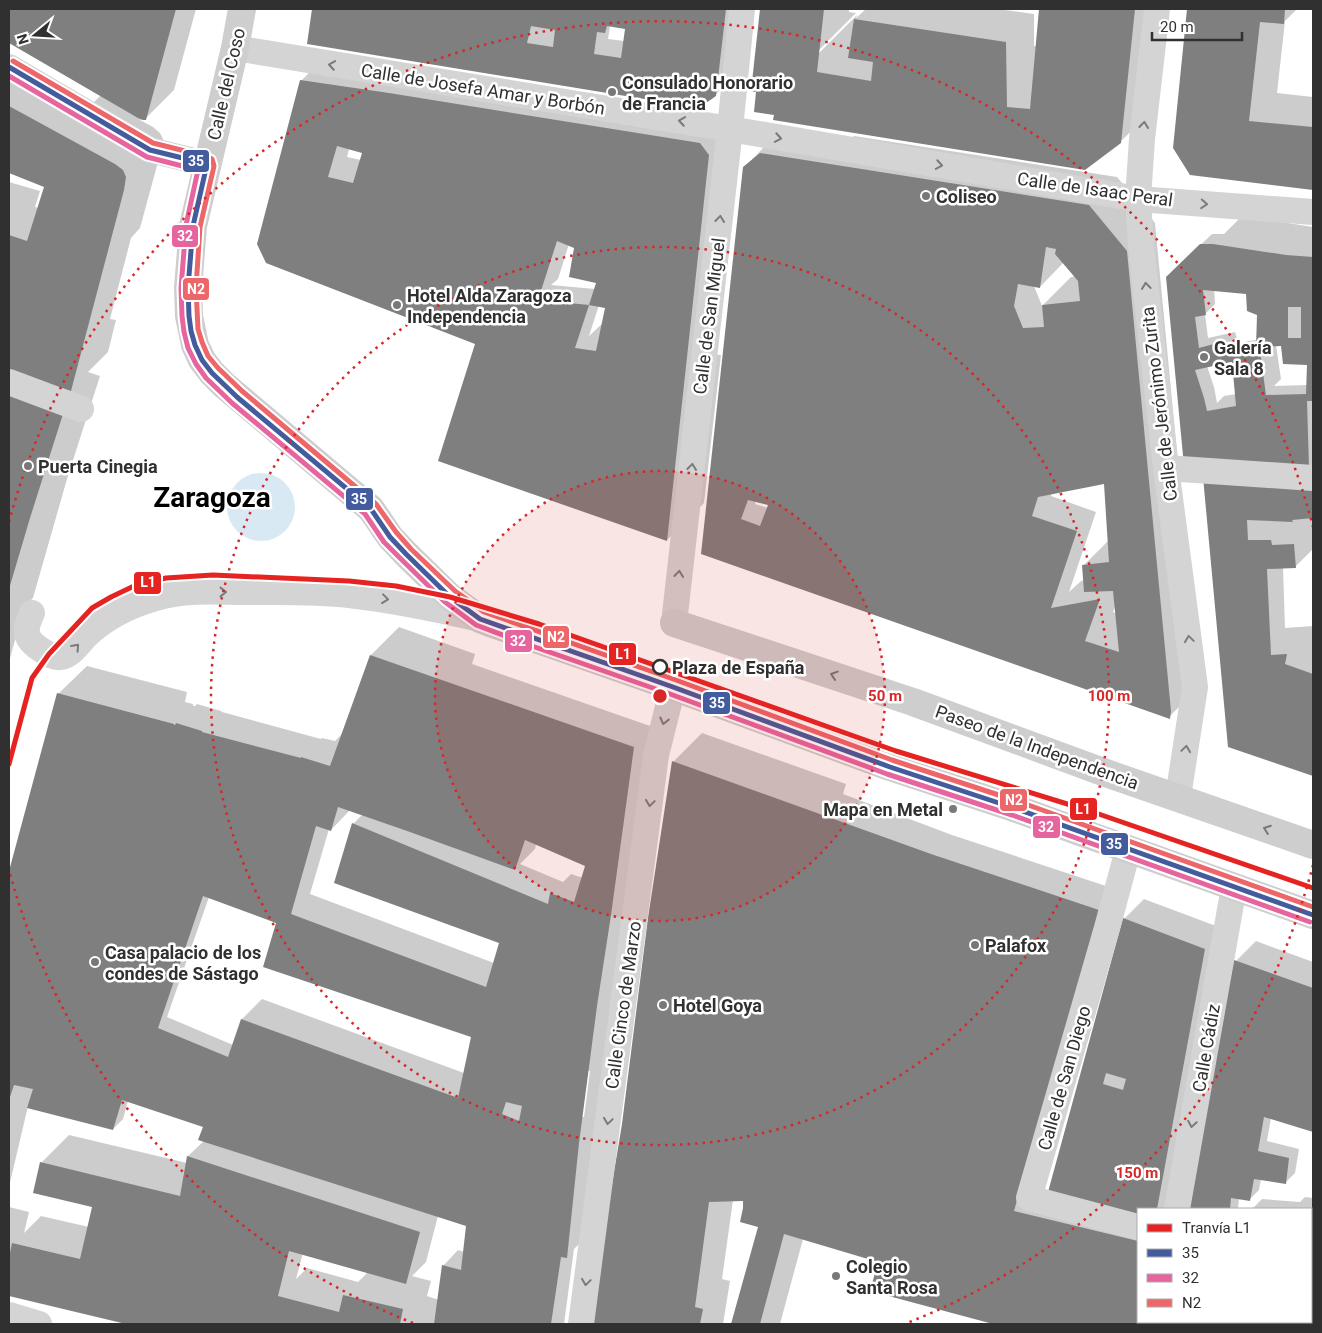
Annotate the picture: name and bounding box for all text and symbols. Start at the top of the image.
north arrow [10,10,60,60]
scale bar [1152,10,1242,42]
text: 20 m [1160,18,1194,36]
street label: Calle del Coso [203,26,249,142]
text: N [13,32,32,46]
street label: Calle de Josefa Amar y Borbón [360,59,606,119]
one-way arrow [328,60,336,70]
place label: Consulado Honorario de Francia [622,72,793,114]
marker: Consulado Honorario de Francia [606,86,618,98]
one-way arrow [678,117,687,127]
one-way arrow [1138,120,1149,128]
one-way arrow [774,132,783,142]
line badge: 35 [182,149,210,173]
text: 35 [188,153,204,169]
one-way arrow [934,159,943,169]
street label: Calle de Isaac Peral [1016,168,1174,210]
place label: Coliseo [936,186,997,207]
marker: Coliseo [920,190,932,202]
one-way arrow [1200,198,1208,209]
one-way arrow [714,214,725,222]
line badge: 32 [171,224,199,248]
text: 32 [177,228,193,244]
street label: Calle de San Miguel [689,237,729,395]
line badge: N2 [182,277,210,301]
text: N2 [187,281,205,297]
one-way arrow [1141,282,1152,290]
place label: Hotel Alda Zaragoza Independencia [407,285,572,327]
marker: Hotel Alda Zaragoza Independencia [391,299,403,311]
street label: Calle de Jerónimo Zurita [1137,306,1181,502]
place label: Galería Sala 8 [1214,337,1272,379]
marker: Galería Sala 8 [1198,351,1210,363]
place label: Puerta Cinegia [38,456,158,477]
marker: Puerta Cinegia [22,460,34,472]
one-way arrow [686,463,697,471]
district label: Zaragoza [153,481,271,514]
line badge: 35 [345,487,374,511]
text: 35 [351,491,367,507]
one-way arrow [673,570,684,578]
line badge: L1 [133,571,162,595]
text: L1 [140,574,156,590]
one-way arrow [219,587,227,597]
one-way arrow [381,593,389,604]
line badge: N2 [542,625,570,649]
line badge: 32 [504,629,533,653]
text: N2 [547,629,565,645]
text: 32 [510,633,526,649]
one-way arrow [1184,635,1194,643]
line badge: L1 [608,642,637,666]
one-way arrow [70,643,79,652]
text: L1 [615,646,631,662]
place label: Plaza de España [672,657,805,678]
marker: Plaza de España [652,659,668,675]
one-way arrow [830,671,838,681]
centre of rings [651,687,669,705]
text: 50 m [868,687,902,705]
text: 100 m [1088,687,1130,705]
line badge: 35 [702,691,731,715]
text: 35 [709,695,725,711]
street label: Paseo de la Independencia [933,700,1141,794]
one-way arrow [659,717,670,726]
one-way arrow [1180,745,1190,753]
line badge: N2 [999,788,1028,812]
text: N2 [1005,792,1023,808]
line badge: L1 [1069,797,1098,821]
place label: Mapa en Metal [823,799,943,820]
one-way arrow [645,800,656,808]
text: L1 [1075,801,1091,817]
marker: Mapa en Metal [947,803,959,815]
line badge: 32 [1032,815,1061,839]
text: 32 [1038,819,1054,835]
one-way arrow [1264,825,1272,835]
line badge: 35 [1100,832,1129,856]
text: 35 [1106,836,1122,852]
street label: Calle Cinco de Marzo [601,920,645,1090]
place label: Palafox [985,935,1047,956]
marker: Palafox [969,939,981,951]
place label: Casa palacio de los condes de Sástago [105,942,261,984]
marker: Casa palacio de los condes de Sástago [89,956,101,968]
place label: Hotel Goya [673,995,762,1016]
marker: Hotel Goya [657,999,669,1011]
street label: Calle Cádiz [1188,1002,1224,1094]
street label: Calle de San Diego [1033,1003,1095,1153]
one-way arrow [603,1117,614,1125]
one-way arrow [1188,1120,1198,1129]
text: 150 m [1116,1164,1158,1182]
legend [1137,1208,1312,1323]
text: Tranvía L1 [1182,1219,1251,1237]
text: 35 [1182,1244,1199,1262]
place label: Colegio Santa Rosa [846,1256,938,1298]
text: 32 [1182,1269,1199,1287]
marker: Colegio Santa Rosa [830,1270,842,1282]
one-way arrow [582,1277,592,1286]
text: N2 [1182,1294,1201,1312]

